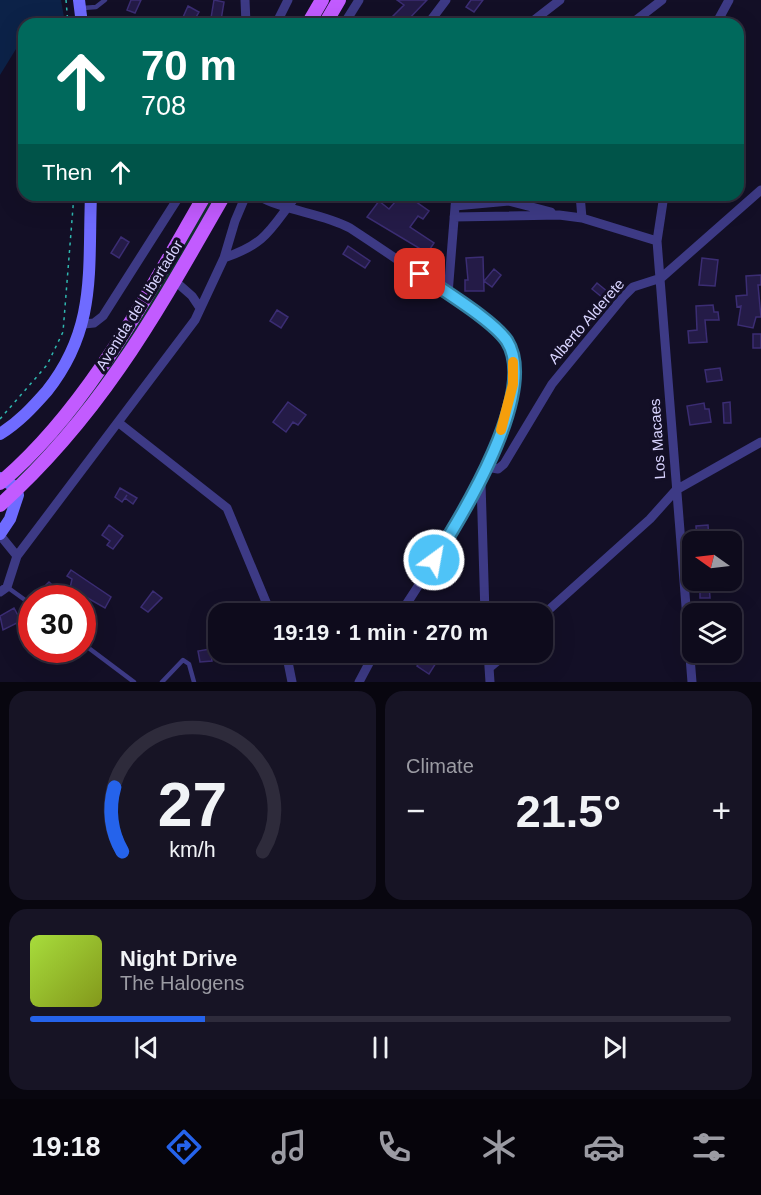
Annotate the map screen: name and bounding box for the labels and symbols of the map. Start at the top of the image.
street label: Avenida del Libertador [92,237,186,373]
pin [394,248,445,299]
street label: Alberto Alderete [545,275,627,367]
street label: Los Macaes [646,398,668,480]
position arrow [402,528,466,592]
north arrow [682,531,742,591]
speed limit sign: 30 [18,585,96,663]

